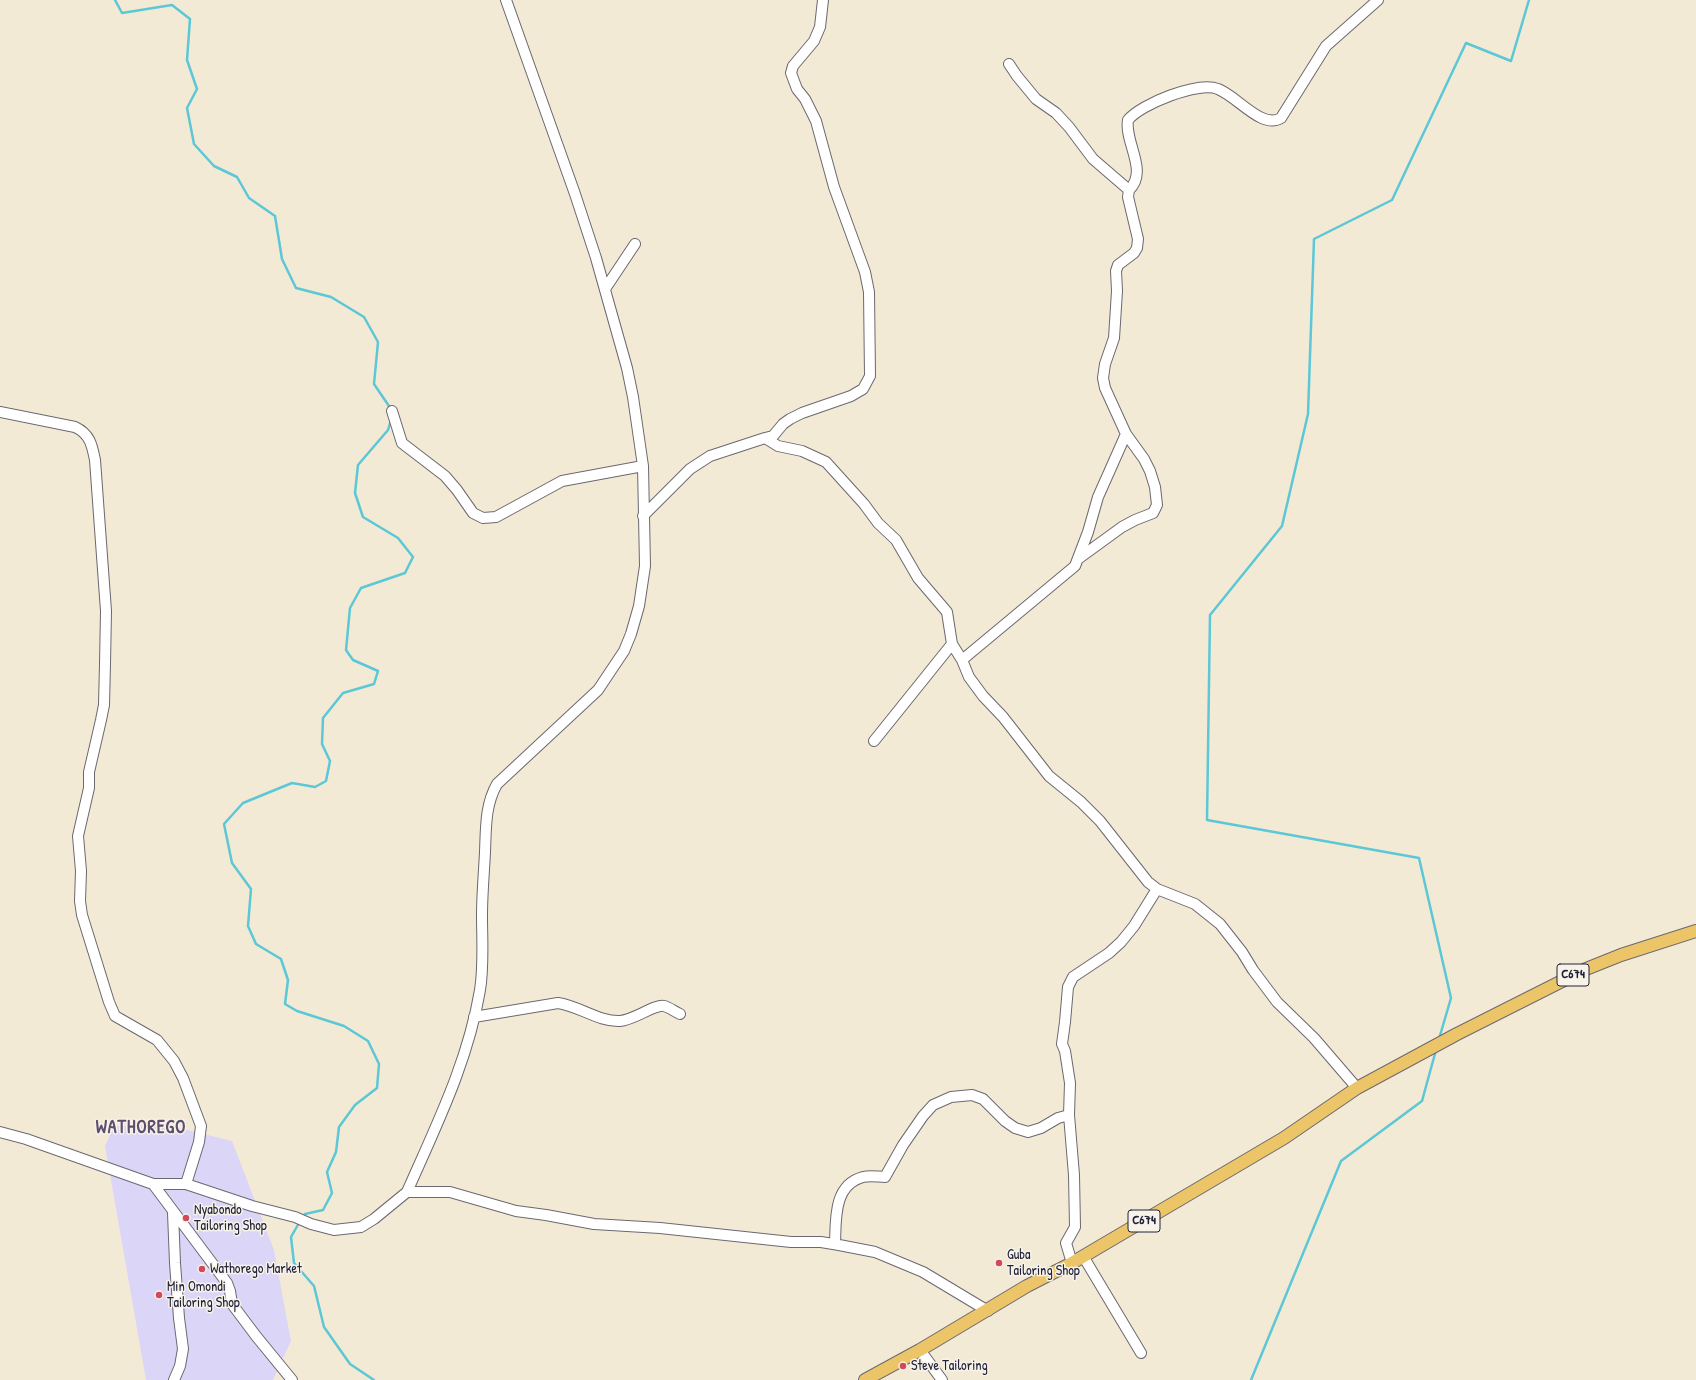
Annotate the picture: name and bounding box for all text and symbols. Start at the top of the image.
road number: C674 [1557,964,1589,986]
district label: WATHOREGO [96,1117,186,1139]
place label: Nyabondo Tailoring Shop [194,1202,267,1234]
road number: C674 [1128,1210,1160,1232]
marker: Nyabondo Tailoring Shop [181,1213,191,1223]
place label: Guba Tailoring Shop [1007,1247,1080,1280]
marker: Guba Tailoring Shop [994,1258,1004,1268]
place label: Wathorego Market [210,1261,302,1277]
marker: Wathorego Market [197,1264,207,1274]
place label: Min Omondi Tailoring Shop [167,1279,240,1312]
marker: Min Omondi Tailoring Shop [154,1290,164,1300]
place label: Steve Tailoring [911,1358,988,1374]
marker: Steve Tailoring [898,1361,908,1371]

